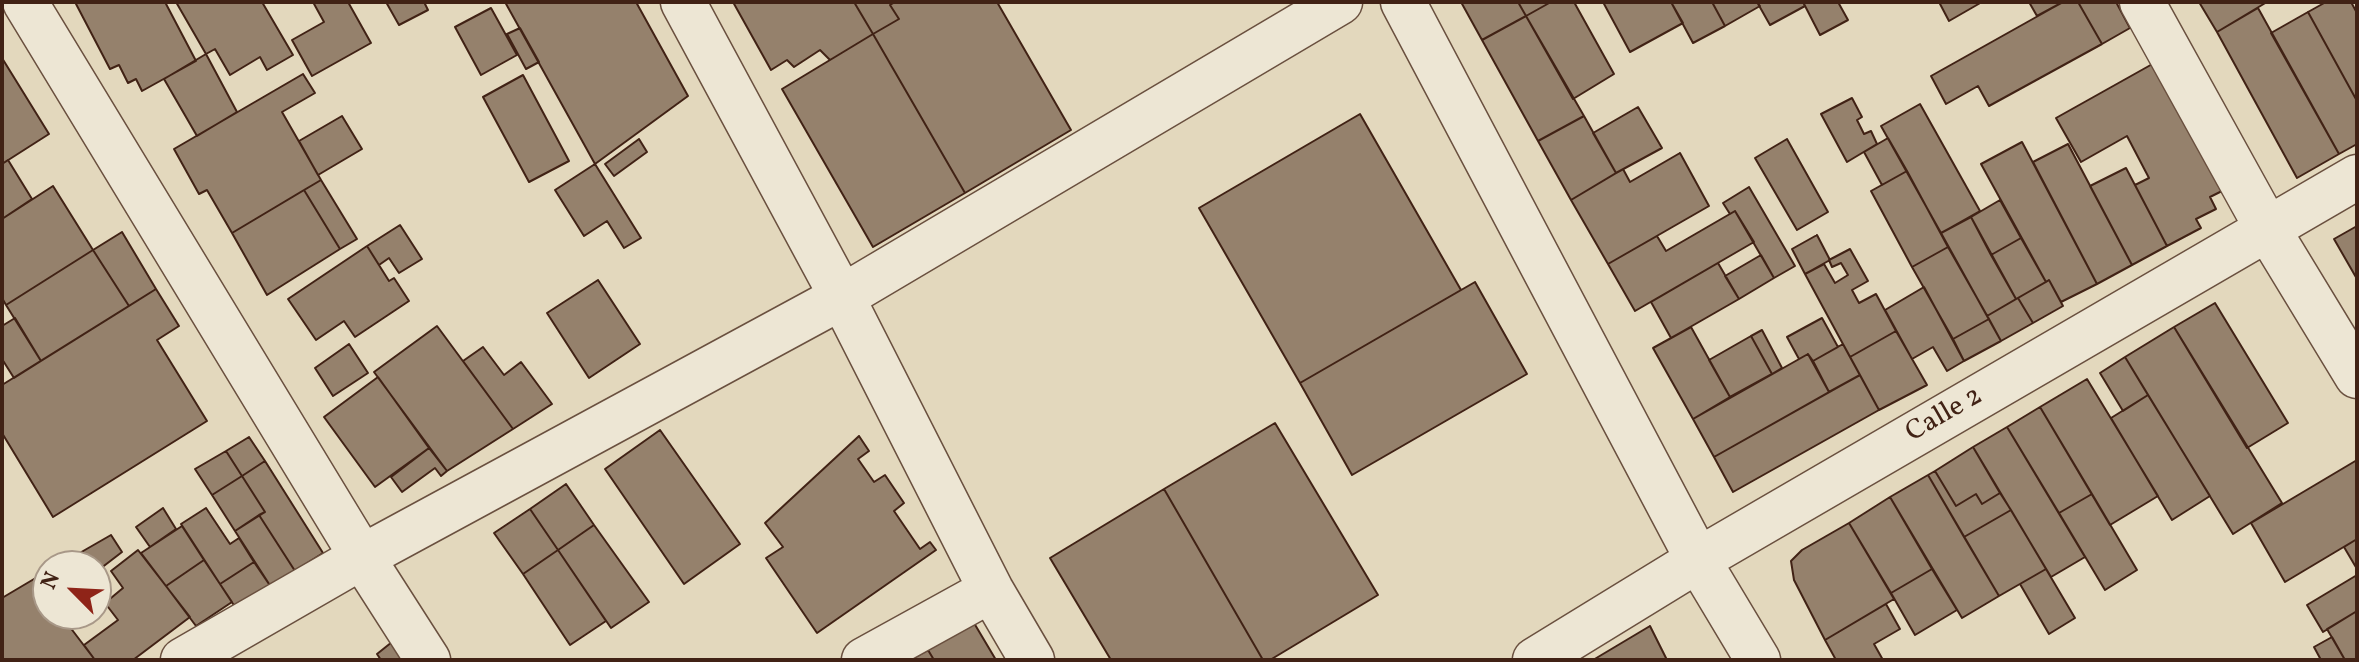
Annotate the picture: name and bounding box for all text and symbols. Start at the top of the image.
street label: Calle 2 [1901,381,1989,451]
north arrow [32,550,112,630]
text: N [34,567,69,594]

